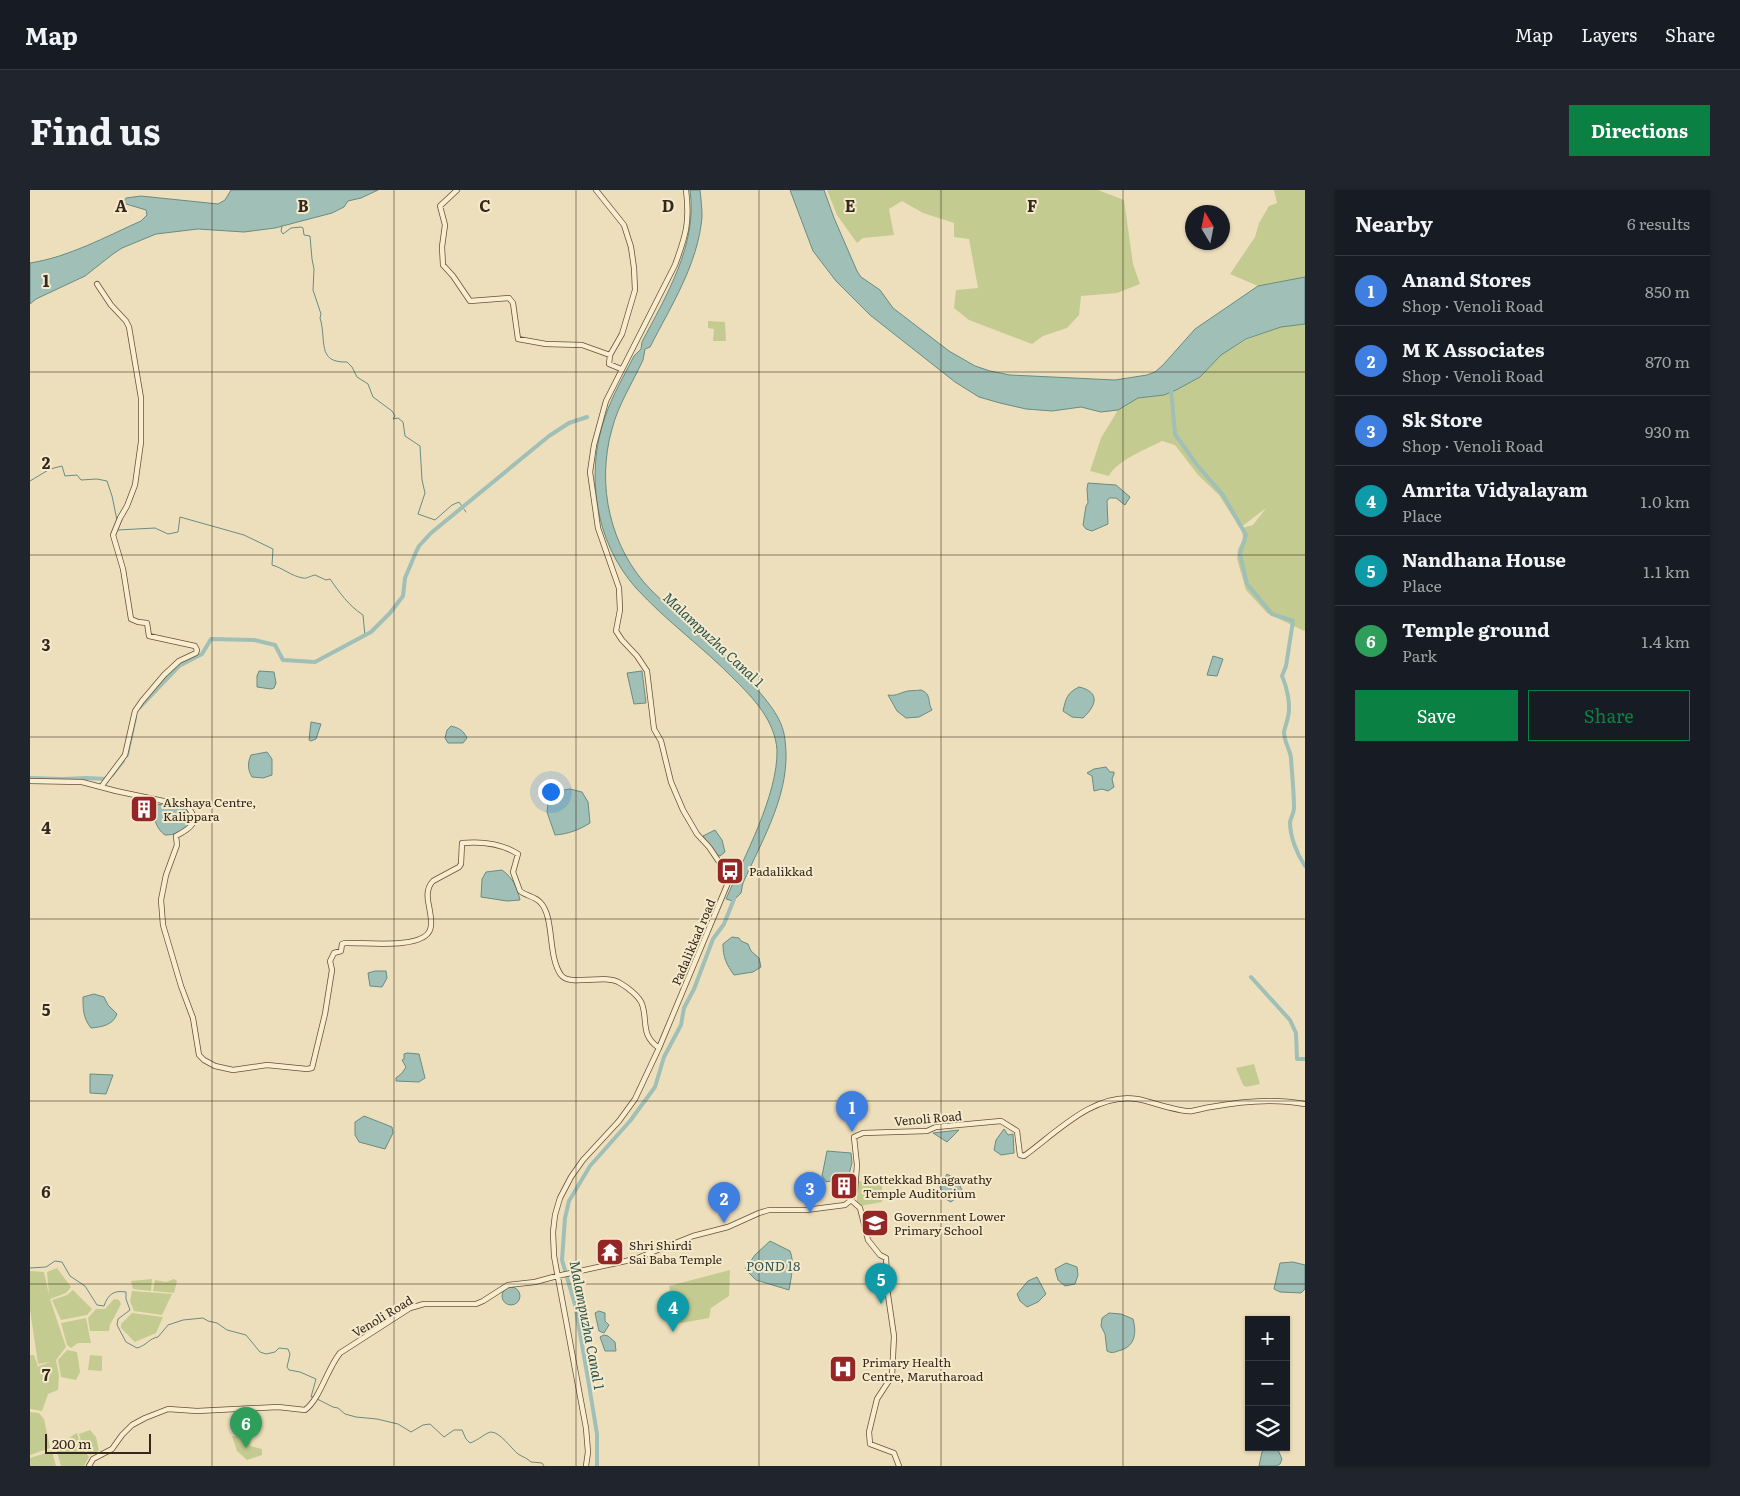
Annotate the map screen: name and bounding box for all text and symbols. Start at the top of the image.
text: Map [25,17,78,52]
text: Map [1515,21,1553,48]
text: Layers [1581,21,1637,48]
text: Share [1665,21,1715,48]
text: Find us [30,104,160,156]
button: Directions [1569,105,1710,156]
text: A [115,193,127,217]
text: B [297,193,309,217]
text: C [479,193,491,217]
text: D [662,193,674,217]
text: E [845,193,856,217]
text: F [1027,193,1037,217]
north arrow [1185,205,1230,250]
text: Nearby [1355,207,1433,238]
text: 6 results [1627,211,1690,235]
text: Anand Stores [1402,265,1531,293]
text: 1 [43,268,50,292]
text: 1 [1368,279,1374,303]
text: 850 m [1645,279,1690,303]
text: Shop · Venoli Road [1402,293,1544,317]
text: M K Associates [1402,335,1544,363]
text: 2 [1367,349,1375,373]
text: 870 m [1645,349,1690,373]
text: Shop · Venoli Road [1402,363,1544,387]
text: Sk Store [1402,405,1482,433]
text: 3 [1367,419,1375,443]
text: 930 m [1645,419,1690,443]
text: Shop · Venoli Road [1402,433,1544,457]
text: 2 [42,450,51,474]
text: Amrita Vidyalayam [1402,475,1588,503]
text: 4 [1366,489,1376,513]
text: 1.0 km [1641,489,1690,513]
text: Place [1402,503,1442,527]
text: Nandhana House [1402,545,1566,573]
text: 5 [1367,559,1375,583]
text: 1.1 km [1643,559,1690,583]
text: Place [1402,573,1442,597]
water label: Malampuzha Canal 1 [659,587,769,691]
text: Temple ground [1402,615,1550,643]
text: 6 [1366,629,1376,653]
text: 1.4 km [1642,629,1690,653]
text: 3 [42,632,51,656]
text: Park [1402,643,1437,667]
button: Save [1355,690,1518,741]
button: Share [1528,690,1690,741]
your location [538,779,564,805]
place label: Akshaya Centre, Kalippara [163,793,256,825]
building icon: Akshaya Centre, Kalippara [129,794,159,824]
text: 4 [41,815,51,839]
bus stop icon: Padalikkad [715,856,745,886]
place label: Padalikkad [749,862,813,880]
street label: Padalikkad road [667,895,720,988]
text: 5 [42,997,51,1021]
pin: 1 [836,1091,868,1132]
street label: Venoli Road [893,1106,963,1130]
place label: Kottekkad Bhagavathy Temple Auditorium [863,1170,992,1202]
building icon: Kottekkad Bhagavathy Temple Auditorium [829,1171,859,1201]
pin: 3 [794,1172,826,1213]
text: 6 [41,1179,51,1203]
pin: 2 [708,1182,740,1223]
place label: Government Lower Primary School [894,1207,1006,1239]
school or university icon: Government Lower Primary School [860,1208,890,1238]
place label: Shri Shirdi Sai Baba Temple [629,1236,722,1268]
temple icon: Shri Shirdi Sai Baba Temple [595,1237,625,1267]
water label: POND 18 [746,1255,801,1275]
water label: Malampuzha Canal 1 [566,1259,610,1391]
pin: 5 [865,1263,897,1304]
street label: Venoli Road [348,1290,416,1341]
pin: 4 [657,1291,689,1332]
map controls [1245,1316,1290,1451]
button: + [1245,1316,1290,1361]
place label: Primary Health Centre, Marutharoad [862,1353,984,1385]
hospital icon: Primary Health Centre, Marutharoad [828,1354,858,1384]
button: − [1245,1361,1290,1406]
text: 7 [42,1362,51,1386]
button: layers [1245,1406,1290,1451]
pin: 6 [230,1407,262,1448]
scale bar [45,1431,151,1454]
text: 200 m [52,1433,92,1453]

